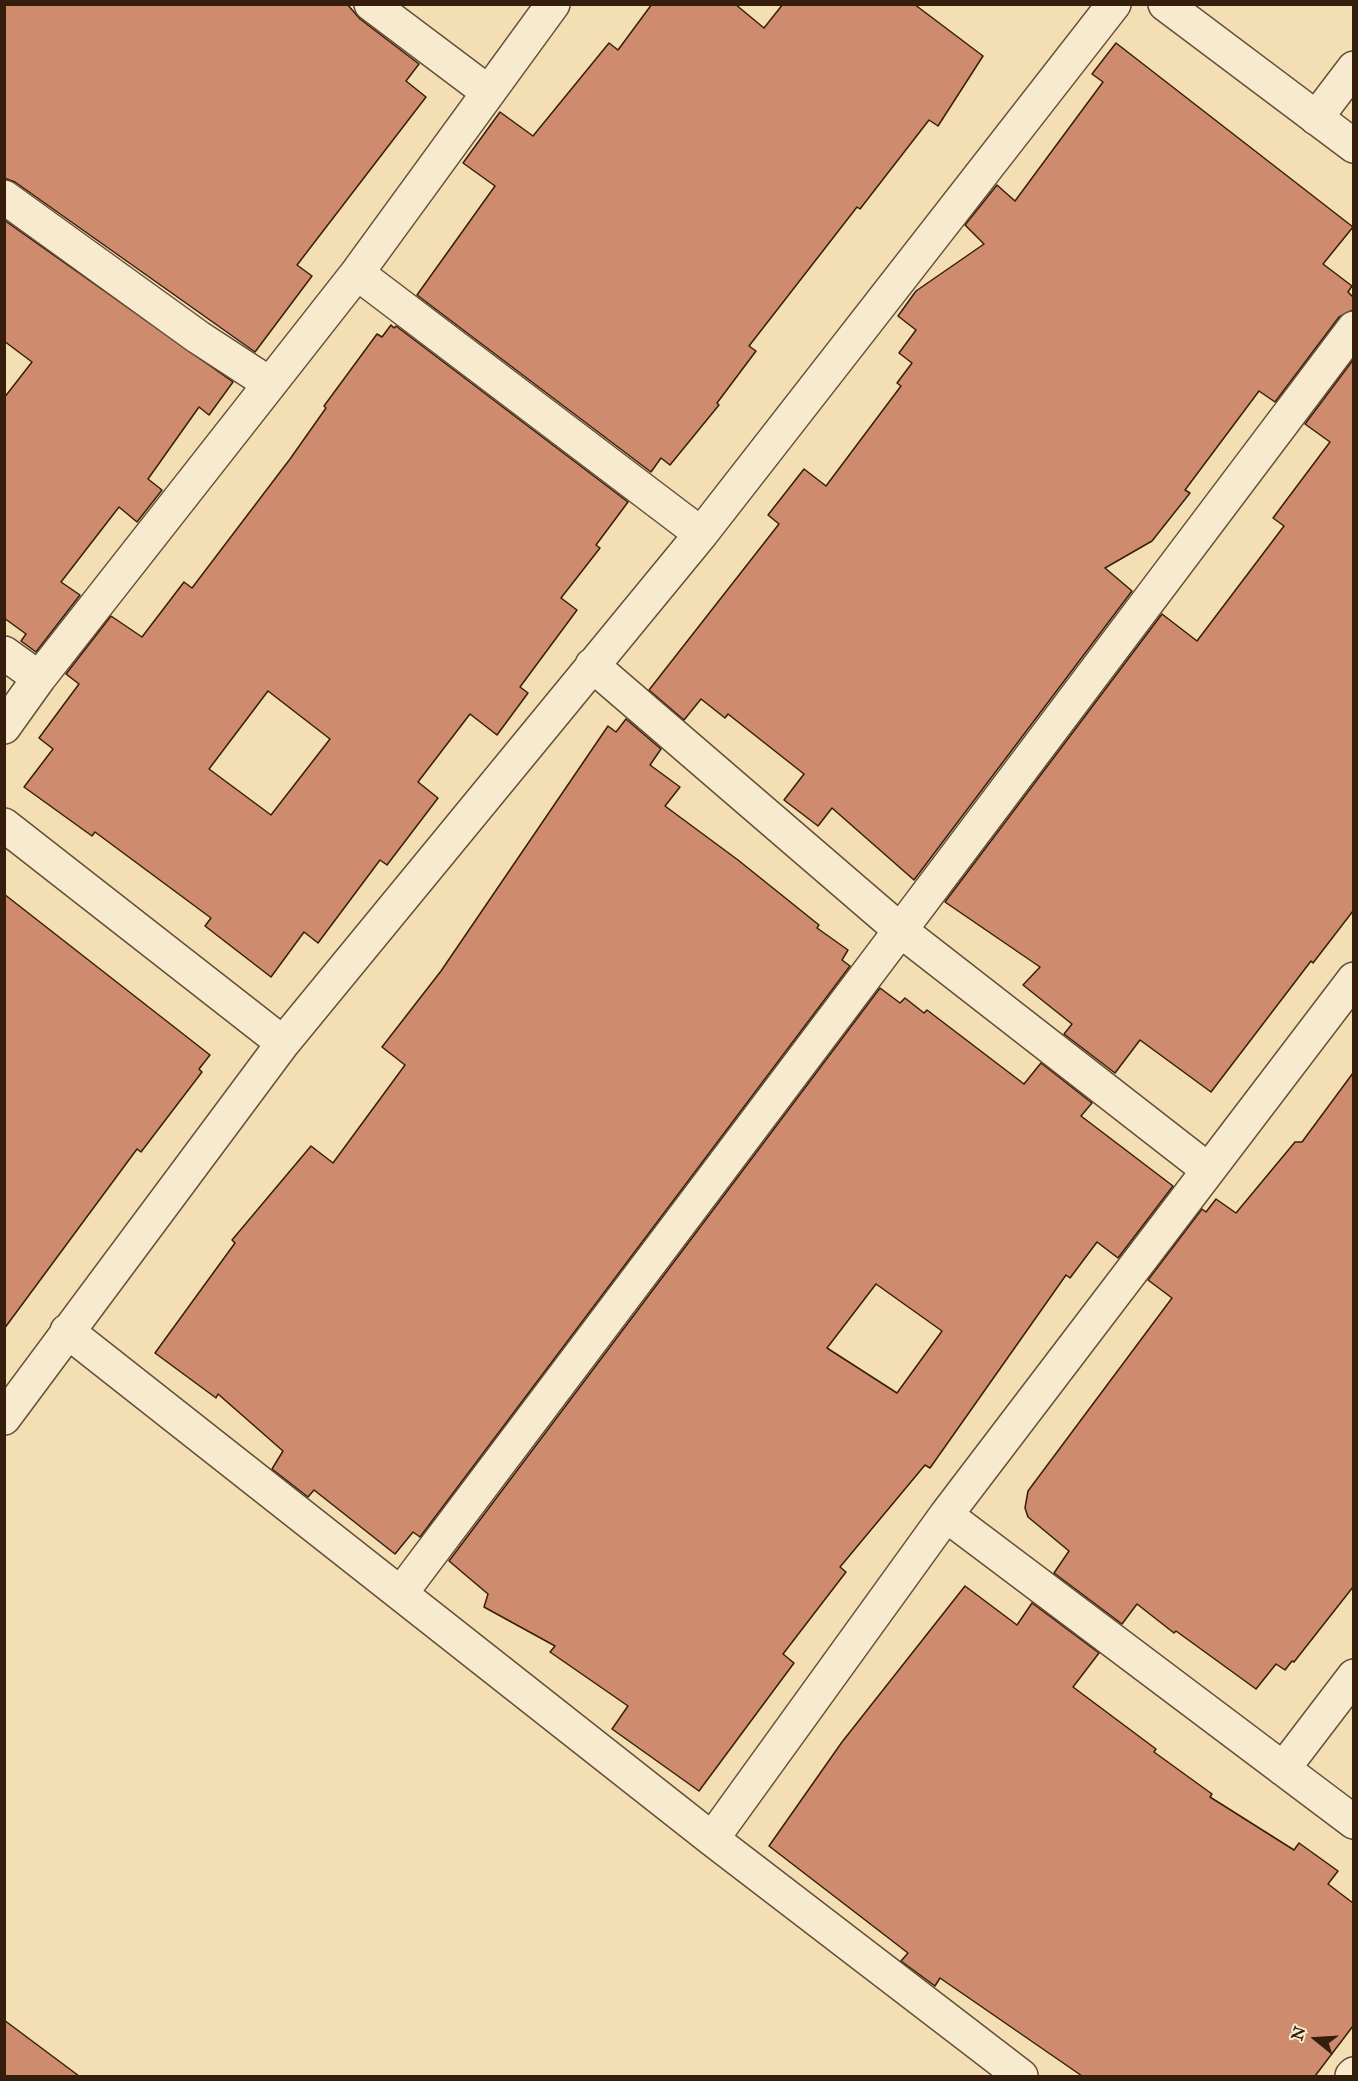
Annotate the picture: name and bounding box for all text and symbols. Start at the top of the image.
north arrow [1286,2009,1346,2069]
text: N [1287,2024,1310,2043]

